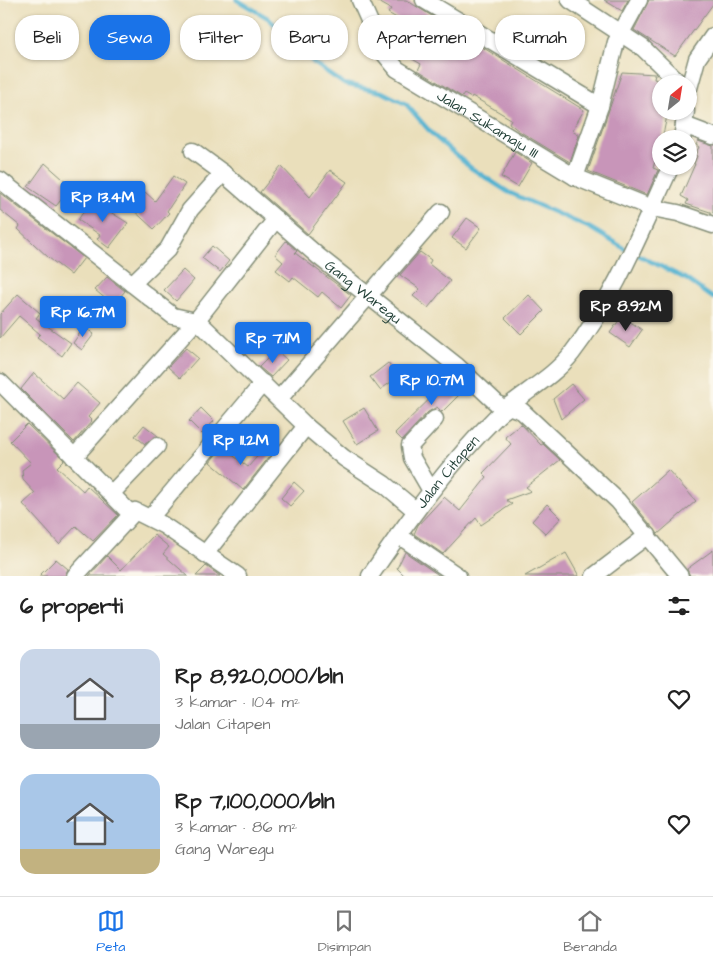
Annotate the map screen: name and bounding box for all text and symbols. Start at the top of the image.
chip: Beli [15,15,79,60]
chip: Sewa [89,15,170,60]
chip: Filter [180,15,261,60]
chip: Baru [271,15,348,60]
chip: Apartemen [358,15,485,60]
chip: Rumah [495,15,585,60]
north arrow [652,75,698,120]
map controls [652,75,697,175]
street label: Jalan Sukamaju III [433,85,542,163]
button: layers [652,130,697,175]
pin: Rp 13.4M [51,180,155,223]
text: Rp 13.4M [71,186,135,208]
street label: Gang Waregu [320,255,406,329]
pin: Rp 8.92M [574,290,678,332]
text: Rp 8.92M [591,295,661,317]
pin: Rp 16.7M [31,296,135,338]
text: Rp 16.7M [51,301,115,323]
pin: Rp 7.1M [227,322,319,364]
text: Rp 7.1M [246,327,300,349]
pin: Rp 10.7M [380,364,484,406]
text: Rp 10.7M [400,369,464,391]
pin: Rp 11.2M [189,424,293,466]
text: Rp 11.2M [213,429,269,451]
street label: Jalan Citapen [411,430,485,513]
text: 6 properti [20,592,123,621]
icon: filters [665,592,693,620]
text: Rp 8,920,000/bln [175,662,343,691]
icon: home [60,669,120,729]
icon: heart [665,685,693,713]
text: 3 kamar · 104 m² [175,691,300,713]
text: Jalan Citapen [175,713,271,735]
text: Rp 7,100,000/bln [175,787,335,816]
icon: home [60,794,120,854]
icon: heart [665,810,693,838]
text: 3 kamar · 86 m² [175,816,297,838]
text: Gang Waregu [175,838,274,860]
tab: Peta [96,907,125,957]
tab: Disimpan [318,907,371,957]
tab: Beranda [563,907,617,957]

